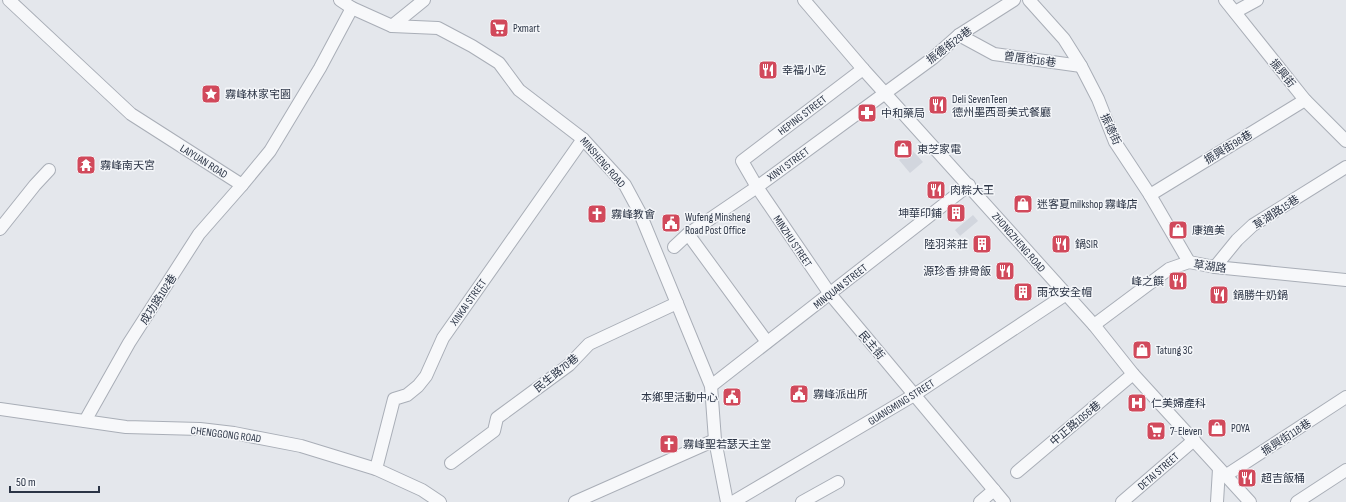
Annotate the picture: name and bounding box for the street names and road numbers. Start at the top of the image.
street label: 振德街29巷 [924,24,975,67]
street label: 曾厝街16巷 [1003,49,1057,70]
street label: 振興街 [1267,56,1298,90]
street label: HEPING STREET [775,93,830,138]
street label: 振德街 [1098,112,1123,147]
street label: 振興街98巷 [1202,128,1255,167]
street label: MINSHENG ROAD [577,134,628,190]
street label: LAIYUAN ROAD [178,142,230,181]
street label: XINYI STREET [764,145,812,185]
street label: 草湖路15巷 [1251,193,1302,232]
street label: ZHONGZHENG ROAD [989,210,1048,275]
street label: MINZHU STREET [771,213,815,270]
street label: 草湖路 [1193,258,1227,275]
street label: MINQUAN STREET [811,261,870,312]
street label: 成功路102巷 [137,272,179,327]
street label: XINKAI STREET [447,276,489,329]
street label: 民主街 [856,329,887,362]
street label: 民生路70巷 [532,352,581,395]
street label: GUANGMING STREET [866,376,937,428]
street label: 中正路1056巷 [1047,398,1103,448]
street label: 振興街118巷 [1259,417,1314,458]
street label: CHENGGONG ROAD [190,424,262,445]
street label: DETAI STREET [1135,450,1182,493]

